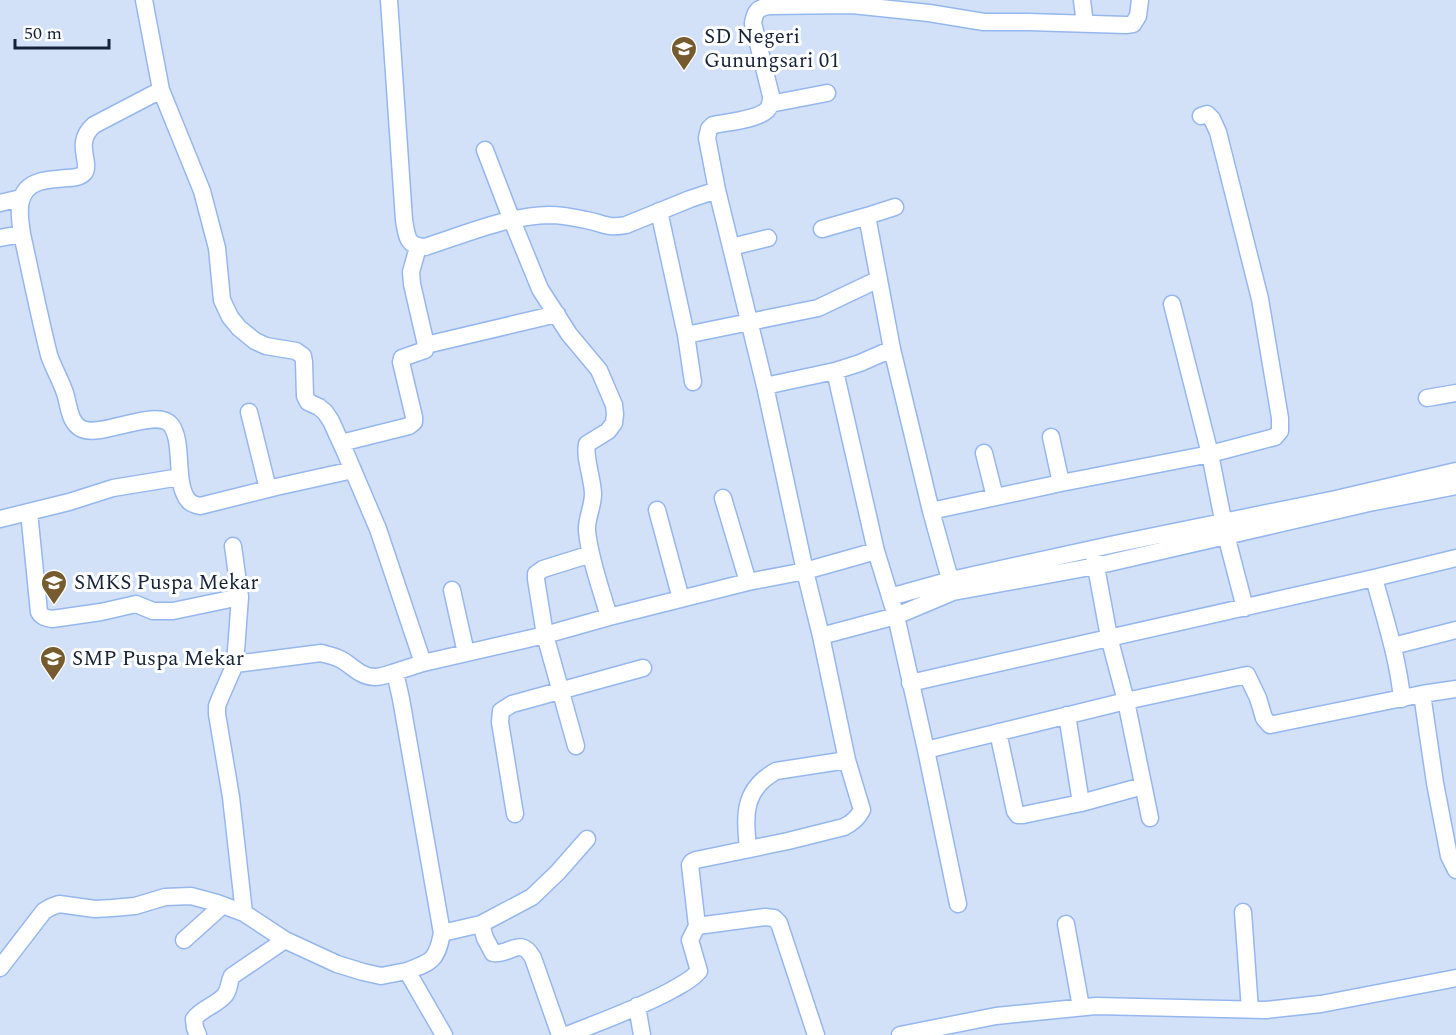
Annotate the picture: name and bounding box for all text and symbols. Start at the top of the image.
scale bar [15,12,110,50]
text: 50 m [24,20,62,47]
place label: SD Negeri Gunungsari 01 [704,21,840,77]
school or university icon: SD Negeri Gunungsari 01 [669,34,699,72]
place label: SMKS Puspa Mekar [74,567,259,599]
school or university icon: SMKS Puspa Mekar [39,568,69,606]
place label: SMP Puspa Mekar [72,643,244,675]
school or university icon: SMP Puspa Mekar [38,644,68,682]

